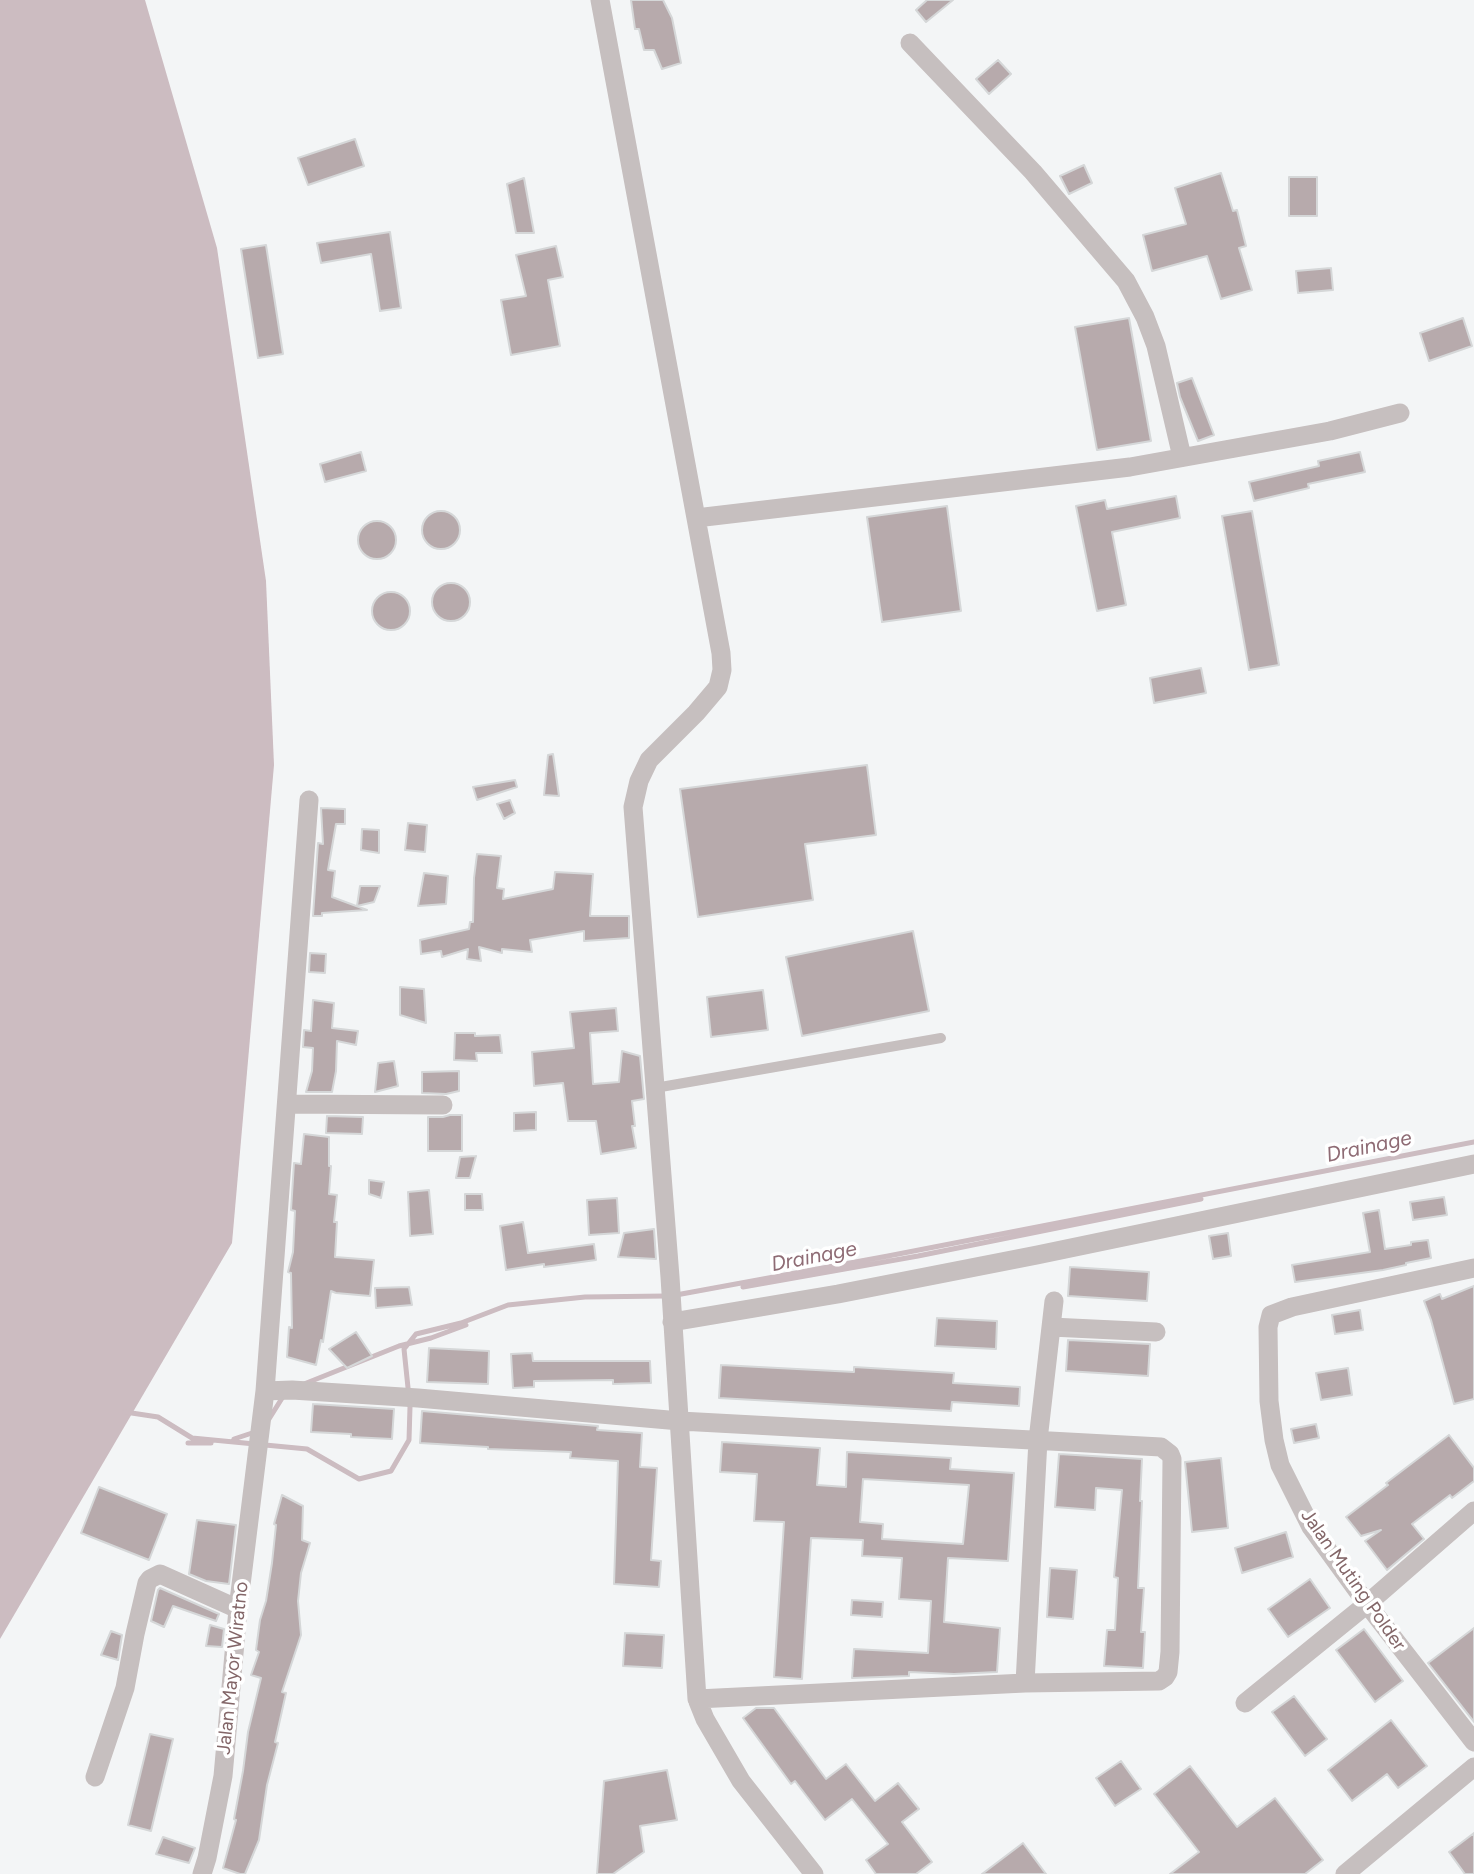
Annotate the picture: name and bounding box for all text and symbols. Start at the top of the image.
water label: Drainage [1324,1126,1414,1168]
water label: Drainage [769,1236,859,1278]
street label: Jalan Muting Polder [1296,1505,1410,1655]
street label: Jalan Mayor Wiratno [213,1580,253,1756]

